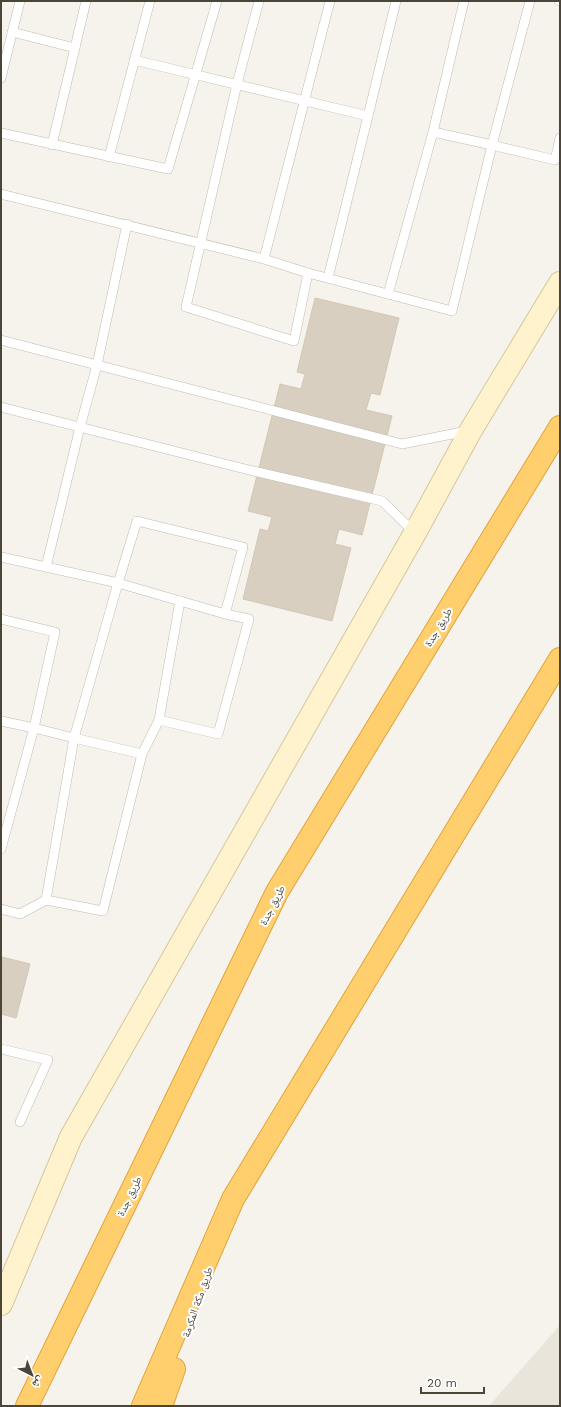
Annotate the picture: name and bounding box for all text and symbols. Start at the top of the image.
street label: طريق جدة [422,605,455,649]
street label: طريق جدة [257,883,288,927]
street label: طريق جدة [114,1174,145,1218]
street label: طريق مكة المكرمة [179,1265,216,1339]
north arrow [12,1355,52,1395]
scale bar [421,1369,484,1395]
text: ش [29,1373,47,1391]
text: 20 m [427,1376,457,1390]

